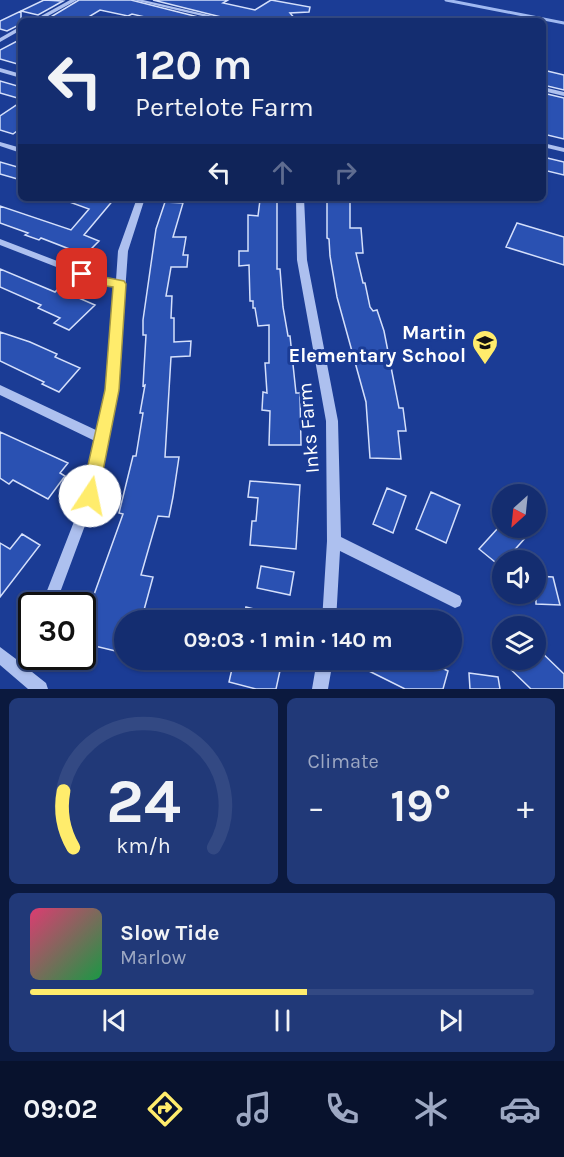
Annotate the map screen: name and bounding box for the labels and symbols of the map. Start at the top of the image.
pin [56,248,107,299]
place label: Martin Elementary School [288,321,466,367]
school or university icon: Martin Elementary School [470,328,500,366]
street label: Inks Farm [293,382,324,474]
position arrow [58,464,122,528]
north arrow [492,484,546,538]
speed limit sign: 30 [18,592,96,670]

